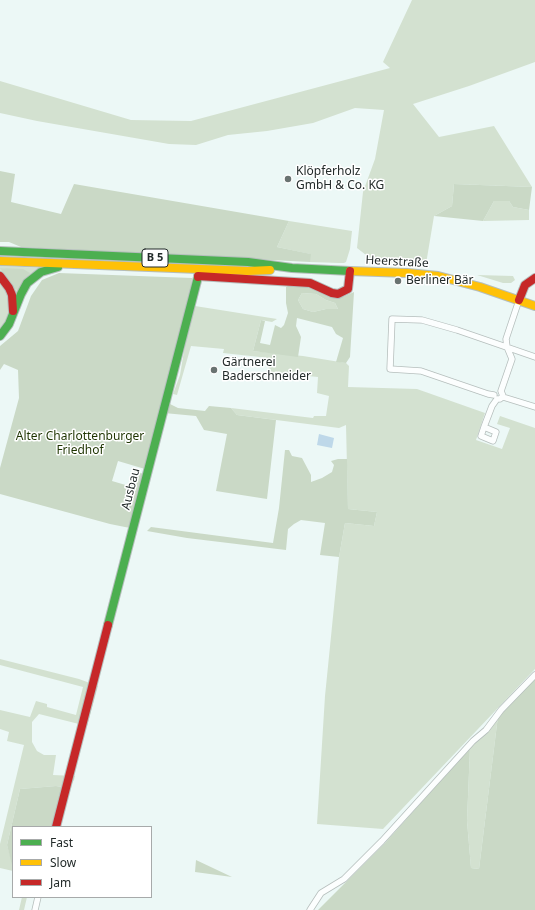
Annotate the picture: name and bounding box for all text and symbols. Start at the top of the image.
place label: Klöpferholz GmbH & Co. KG [296,165,384,193]
marker: Klöpferholz GmbH & Co. KG [283,174,293,184]
road number: B 5 [142,249,168,267]
street label: Heerstraße [365,253,429,271]
place label: Berliner Bär [406,274,473,288]
marker: Berliner Bär [393,276,403,286]
place label: Gärtnerei Baderschneider [222,356,311,384]
marker: Gärtnerei Baderschneider [209,365,219,375]
park label: Alter Charlottenburger Friedhof [16,430,144,458]
street label: Ausbau [119,467,143,511]
legend [12,826,152,898]
text: Fast [50,834,73,851]
text: Slow [50,854,76,871]
text: Jam [50,874,71,891]

